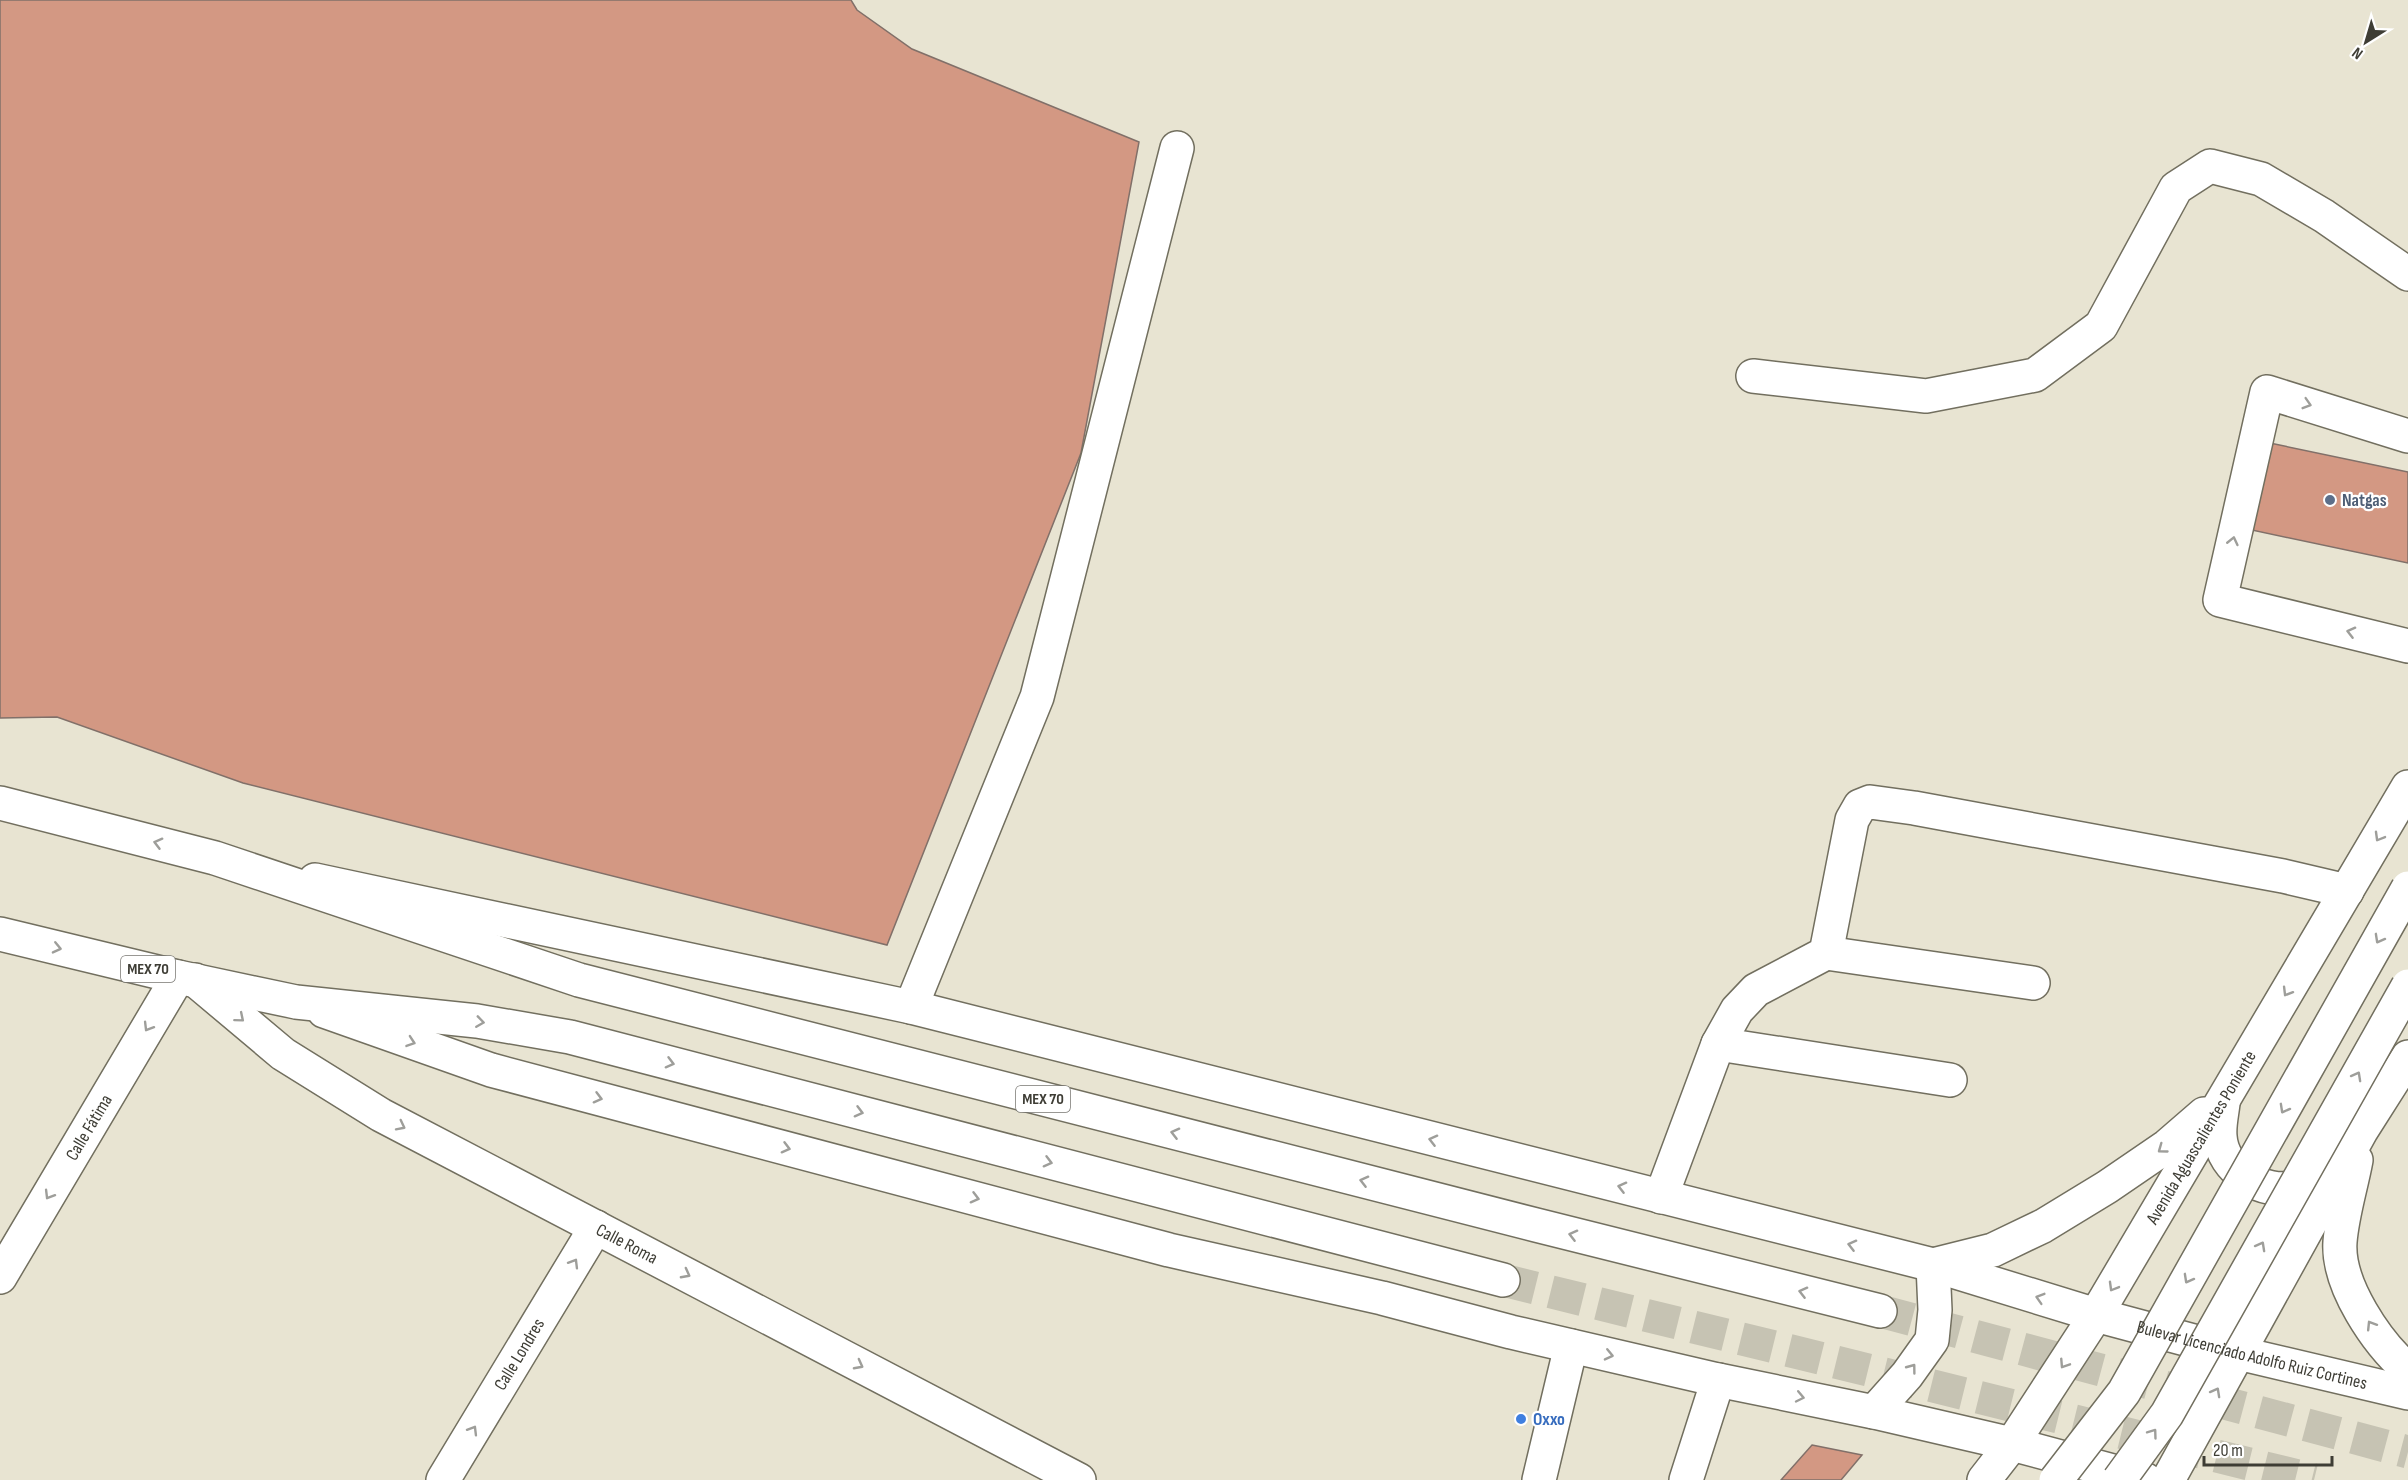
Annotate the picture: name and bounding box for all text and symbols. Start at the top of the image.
north arrow [2336,12,2396,72]
text: N [2349,43,2367,63]
one-way arrow [2301,397,2311,409]
place label: Natgas [2342,490,2387,511]
marker: Natgas [2323,493,2337,507]
one-way arrow [2226,536,2239,546]
one-way arrow [2346,626,2356,639]
one-way arrow [2374,831,2386,841]
one-way arrow [153,838,163,851]
one-way arrow [2375,933,2386,943]
one-way arrow [52,940,62,953]
road number: MEX 70 [121,956,175,982]
one-way arrow [2283,986,2295,996]
one-way arrow [233,1010,244,1021]
one-way arrow [475,1016,484,1028]
one-way arrow [144,1021,156,1031]
one-way arrow [405,1034,416,1047]
street label: Avenida Aguascalientes Poniente [2141,1047,2260,1229]
one-way arrow [665,1056,675,1069]
one-way arrow [2349,1072,2361,1082]
road number: MEX 70 [1016,1086,1070,1112]
street label: Calle Fátima [61,1091,116,1164]
one-way arrow [592,1091,602,1104]
one-way arrow [2279,1103,2291,1113]
one-way arrow [854,1105,864,1118]
one-way arrow [395,1119,406,1130]
one-way arrow [1170,1127,1180,1140]
one-way arrow [1428,1135,1438,1148]
one-way arrow [781,1141,791,1154]
one-way arrow [2158,1141,2169,1152]
one-way arrow [1042,1154,1052,1167]
one-way arrow [1359,1176,1369,1189]
one-way arrow [1618,1182,1628,1195]
one-way arrow [44,1189,56,1199]
one-way arrow [969,1191,979,1204]
street label: Calle Roma [593,1219,661,1268]
one-way arrow [1568,1229,1578,1242]
one-way arrow [1848,1239,1858,1252]
one-way arrow [2254,1242,2265,1252]
one-way arrow [567,1259,578,1269]
one-way arrow [680,1267,691,1279]
one-way arrow [2184,1273,2195,1283]
one-way arrow [2108,1280,2120,1291]
one-way arrow [1798,1286,1808,1299]
one-way arrow [2035,1293,2046,1305]
street label: Calle Londres [489,1315,549,1394]
street label: Bulevar Licenciado Adolfo Ruiz Cortines [2135,1316,2369,1394]
one-way arrow [2366,1321,2378,1331]
one-way arrow [1604,1347,1614,1360]
one-way arrow [2060,1357,2071,1368]
one-way arrow [853,1358,863,1369]
one-way arrow [1905,1363,1916,1374]
one-way arrow [2209,1388,2221,1398]
one-way arrow [1794,1390,1804,1403]
place label: Oxxo [1533,1409,1565,1430]
marker: Oxxo [1514,1412,1528,1426]
one-way arrow [466,1426,477,1436]
one-way arrow [2146,1428,2157,1439]
scale bar [2204,1429,2332,1467]
text: 20 m [2213,1440,2243,1461]

